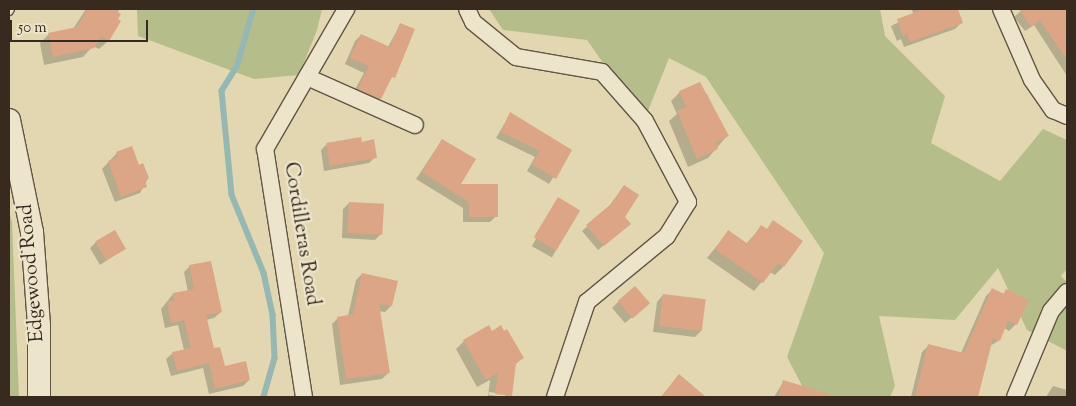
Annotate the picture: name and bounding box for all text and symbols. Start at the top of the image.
scale bar [12,10,150,42]
text: 50 m [18,18,47,39]
street label: Cordilleras Road [278,160,324,308]
street label: Edgewood Road [14,203,50,343]

